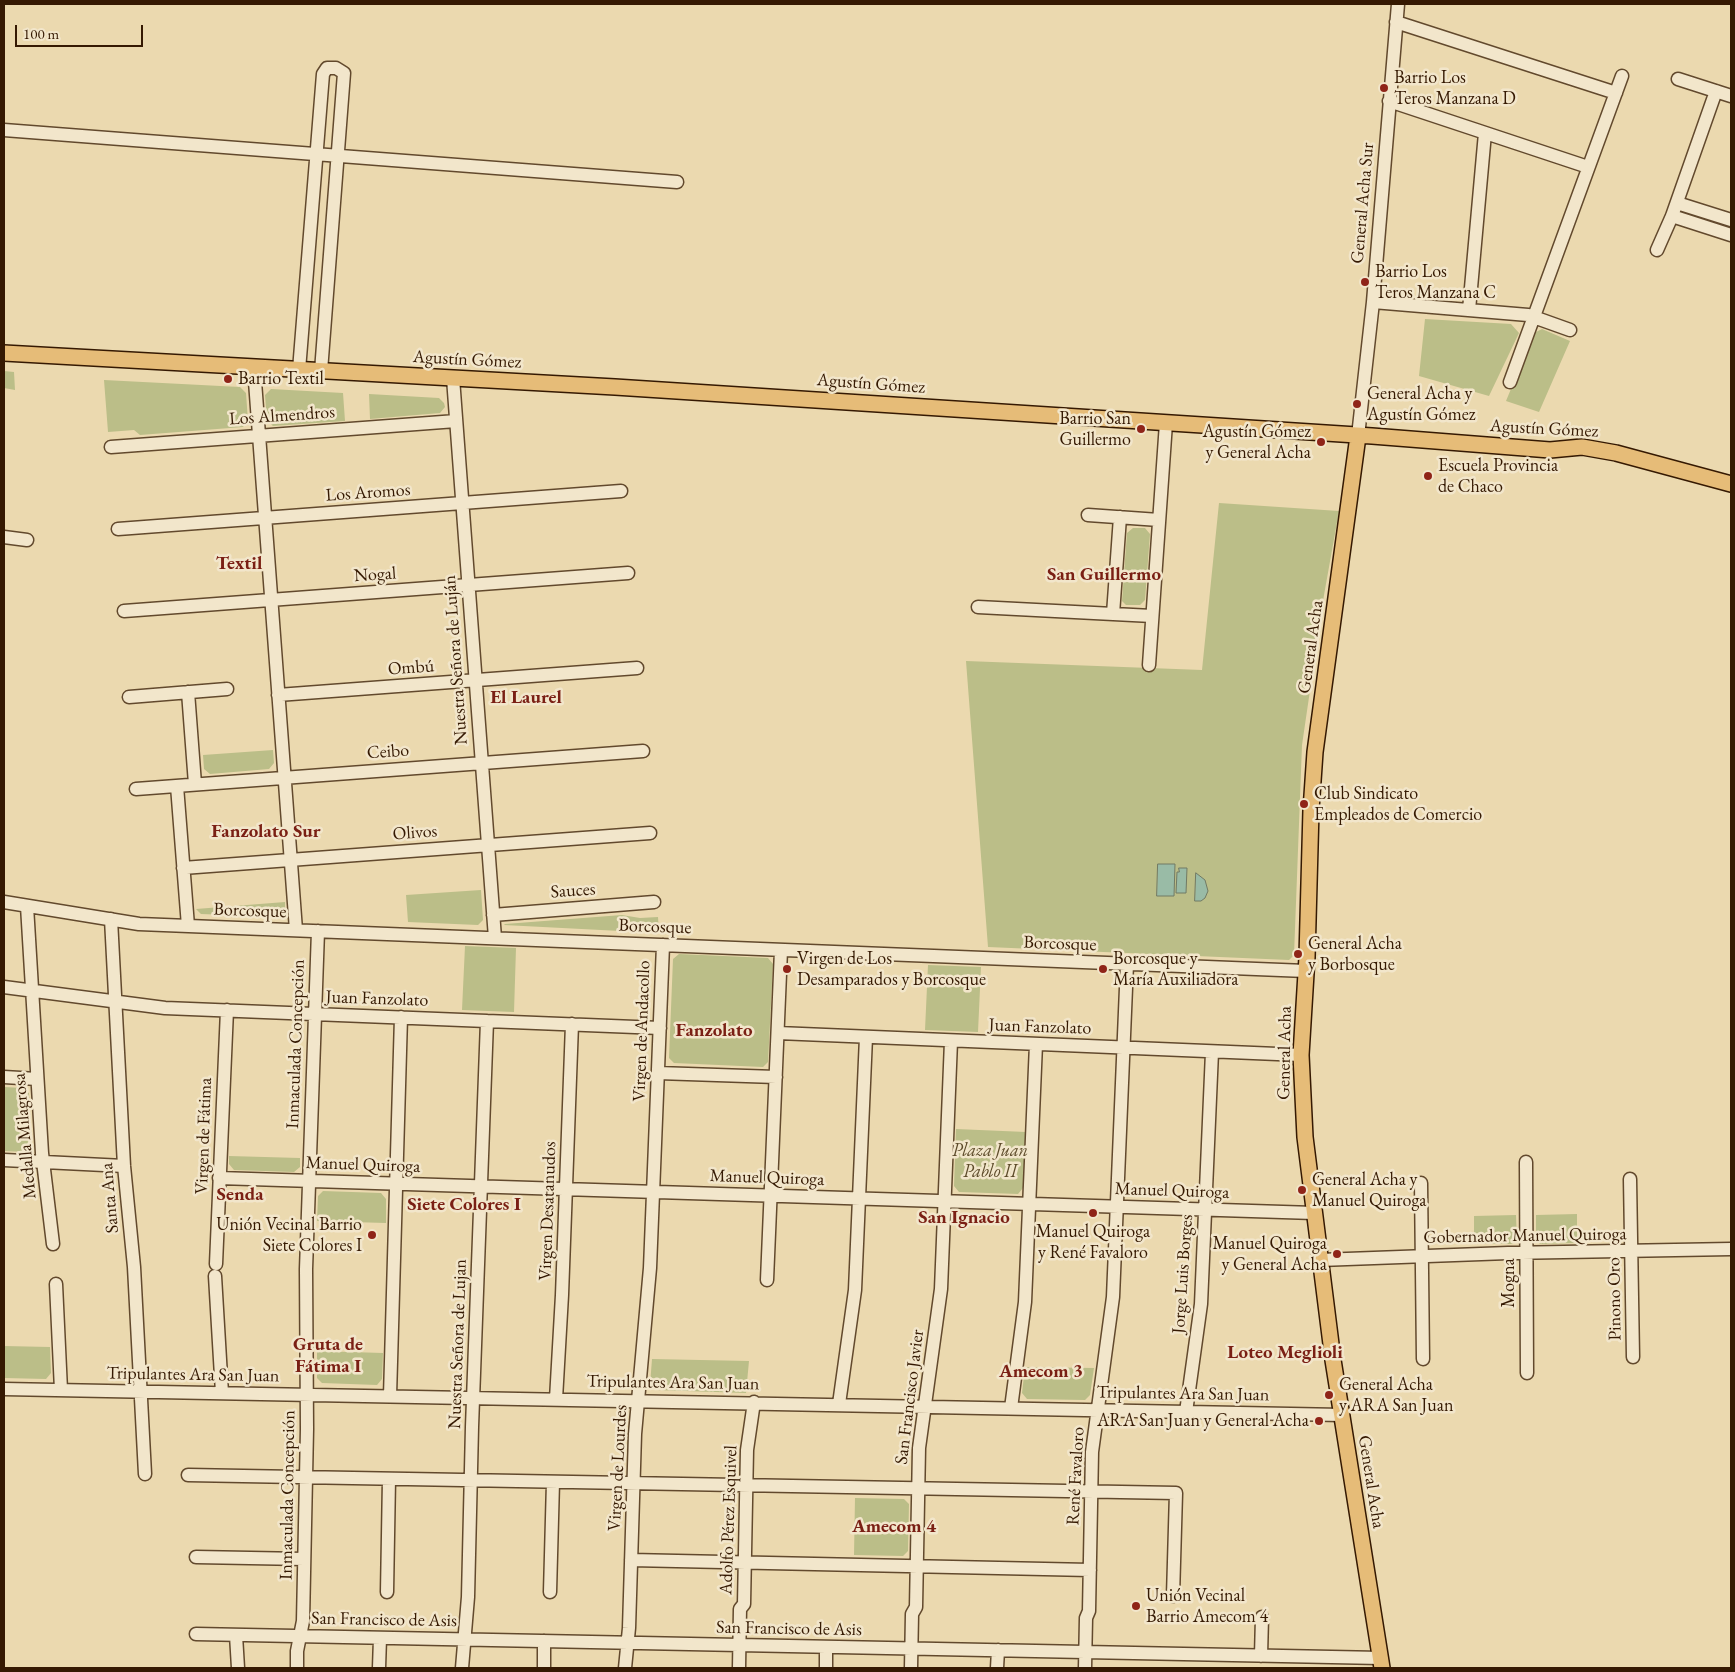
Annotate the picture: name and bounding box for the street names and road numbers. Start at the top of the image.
street label: General Acha Sur [1347,142,1379,264]
street label: Agustín Gómez [412,346,522,374]
street label: Agustín Gómez [816,369,926,399]
street label: Los Almendros [228,402,336,430]
street label: Agustín Gómez [1489,415,1599,443]
street label: Los Aromos [325,479,411,507]
street label: Nogal [353,563,397,587]
street label: Nuestra Señora de Luján [439,574,473,746]
street label: General Acha [1294,599,1328,695]
street label: Ombú [387,656,435,680]
street label: Ceibo [366,740,410,764]
street label: Olivos [392,821,438,845]
street label: Sauces [550,879,596,903]
street label: Borcosque [213,899,287,923]
street label: Borcosque [618,915,692,939]
street label: Borcosque [1023,932,1097,956]
street label: Inmaculada Concepción [282,959,310,1129]
street label: Virgen de Andacollo [629,960,655,1102]
street label: Juan Fanzolato [325,986,429,1012]
street label: General Acha [1273,1006,1297,1100]
street label: Juan Fanzolato [988,1014,1092,1040]
street label: Medalla Milagrosa [9,1072,41,1200]
street label: Virgen de Fátima [191,1077,217,1195]
street label: Virgen Desatanudos [535,1141,561,1281]
street label: Manuel Quiroga [305,1152,421,1178]
street label: Santa Ana [96,1162,124,1234]
street label: Manuel Quiroga [709,1165,825,1191]
street label: Manuel Quiroga [1114,1178,1230,1204]
street label: Jorge Luis Borges [1168,1214,1198,1334]
street label: Gobernador Manuel Quiroga [1423,1223,1627,1249]
street label: Pinono Oro [1603,1257,1627,1341]
street label: Mogna [1498,1258,1520,1308]
street label: Nuestra Señora de Lujan [444,1259,472,1429]
street label: San Francisco Javier [891,1328,929,1466]
street label: Tripulantes Ara San Juan [106,1363,280,1387]
street label: Tripulantes Ara San Juan [586,1371,760,1395]
street label: Tripulantes Ara San Juan [1096,1382,1270,1406]
street label: Virgen de Lourdes [604,1404,632,1532]
street label: Inmaculada Concepción [276,1410,300,1580]
street label: René Favaloro [1063,1426,1089,1526]
street label: General Acha [1353,1434,1389,1530]
street label: Adolfo Pérez Esquivel [716,1445,742,1595]
street label: San Francisco de Asis [311,1608,457,1632]
street label: San Francisco de Asis [716,1617,862,1641]

